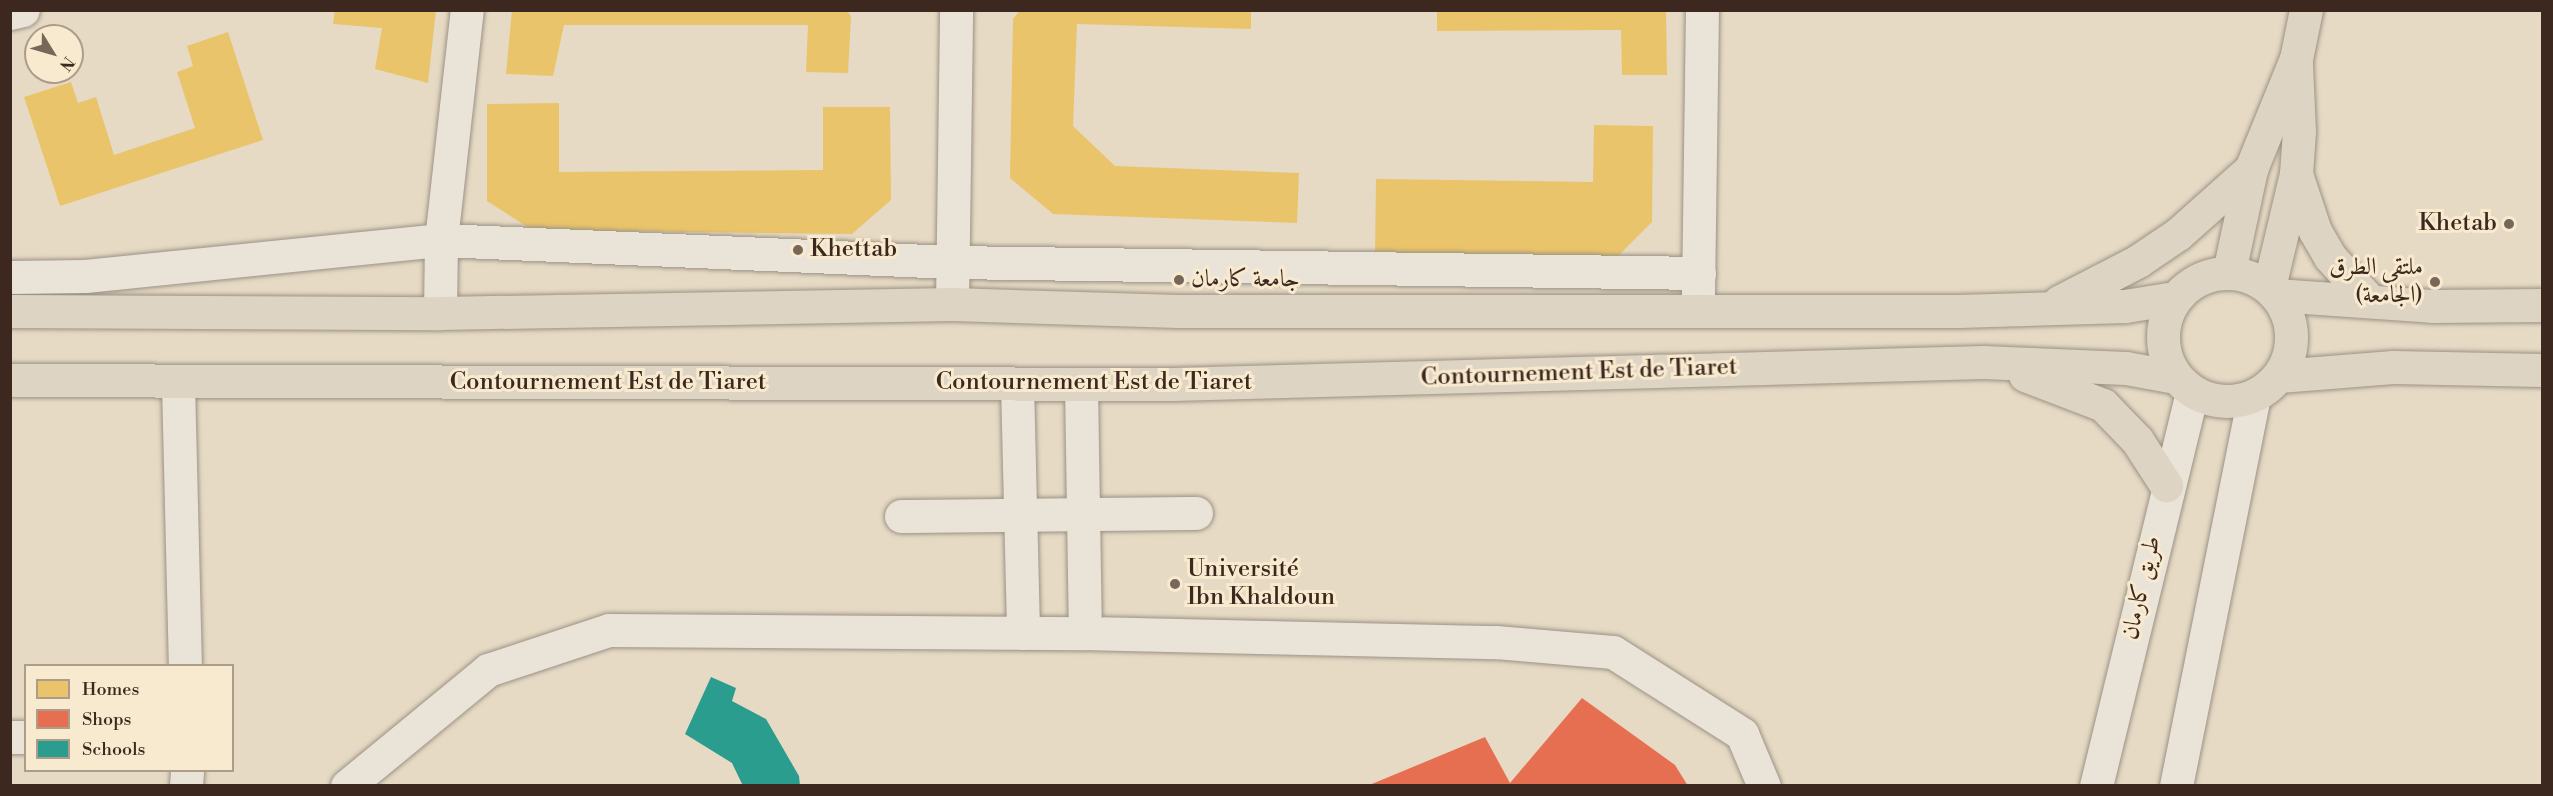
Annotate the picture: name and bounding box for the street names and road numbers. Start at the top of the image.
street label: Contournement Est de Tiaret [1420,353,1738,393]
street label: Contournement Est de Tiaret [450,369,766,397]
street label: Contournement Est de Tiaret [936,369,1252,397]
street label: طريق كارمان [2116,533,2168,643]

